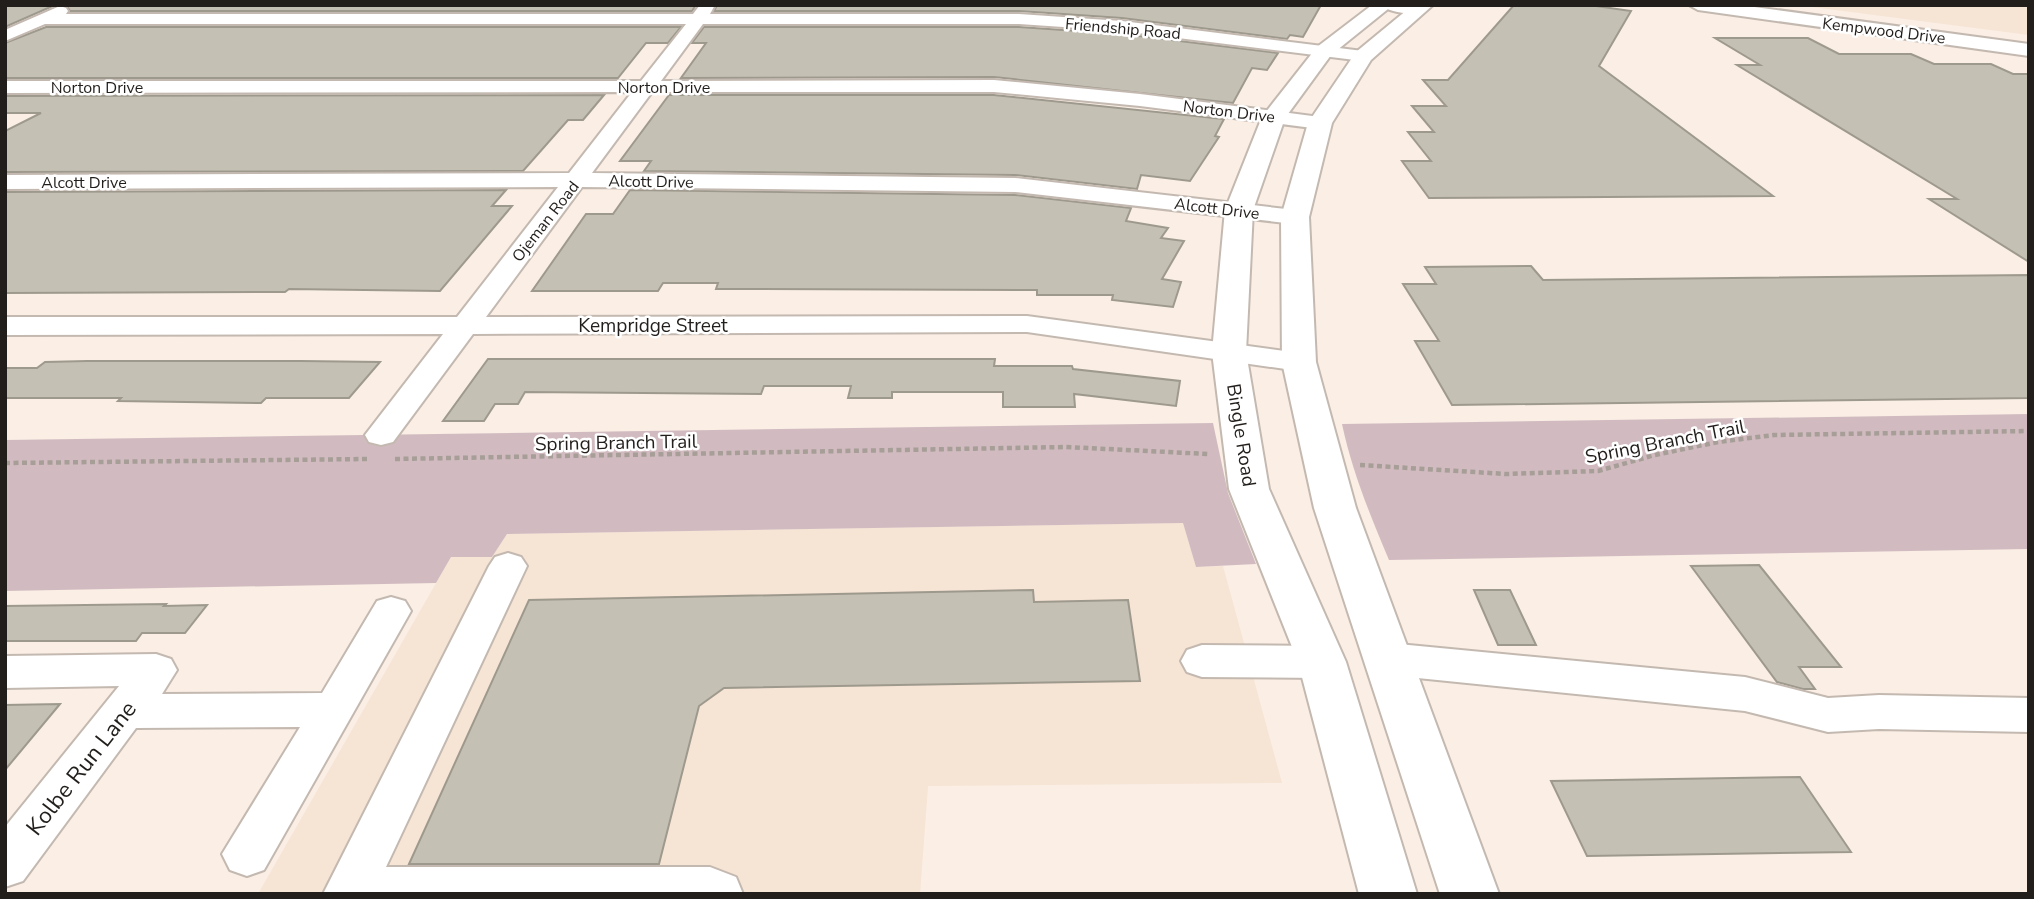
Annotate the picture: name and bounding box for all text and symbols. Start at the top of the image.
street label: Friendship Road [1064,13,1182,45]
street label: Kempwood Drive [1821,13,1947,49]
street label: Norton Drive [51,77,143,99]
street label: Norton Drive [618,77,710,99]
street label: Norton Drive [1182,95,1276,129]
street label: Alcott Drive [608,170,694,194]
street label: Alcott Drive [41,172,127,194]
street label: Ojeman Road [507,177,584,267]
street label: Alcott Drive [1173,193,1261,225]
street label: Kempridge Street [578,313,728,339]
street label: Bingle Road [1220,382,1262,489]
street label: Spring Branch Trail [1583,414,1748,470]
street label: Spring Branch Trail [535,429,698,457]
street label: Kolbe Run Lane [19,695,144,842]

